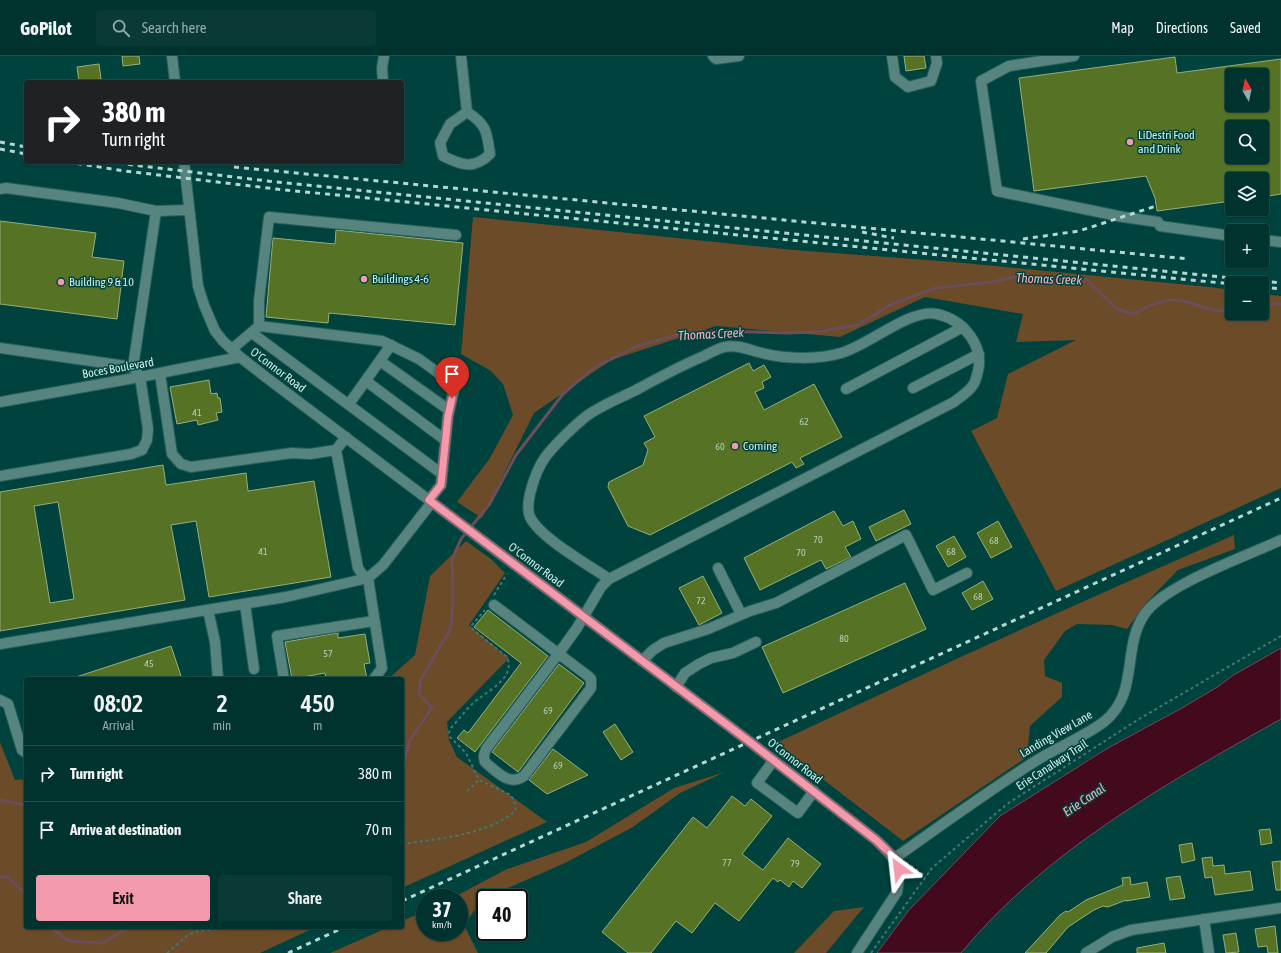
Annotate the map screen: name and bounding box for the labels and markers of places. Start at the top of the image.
place label: LiDestri Food and Drink [1138,128,1195,156]
marker: LiDestri Food and Drink [1125,137,1135,147]
place label: Buildings 4-6 [372,272,429,286]
marker: Buildings 4-6 [359,274,369,284]
place label: Building 9 & 10 [69,275,134,289]
marker: Building 9 & 10 [56,277,66,287]
pin [435,357,469,398]
place label: Corning [743,439,778,453]
marker: Corning [730,441,740,451]

